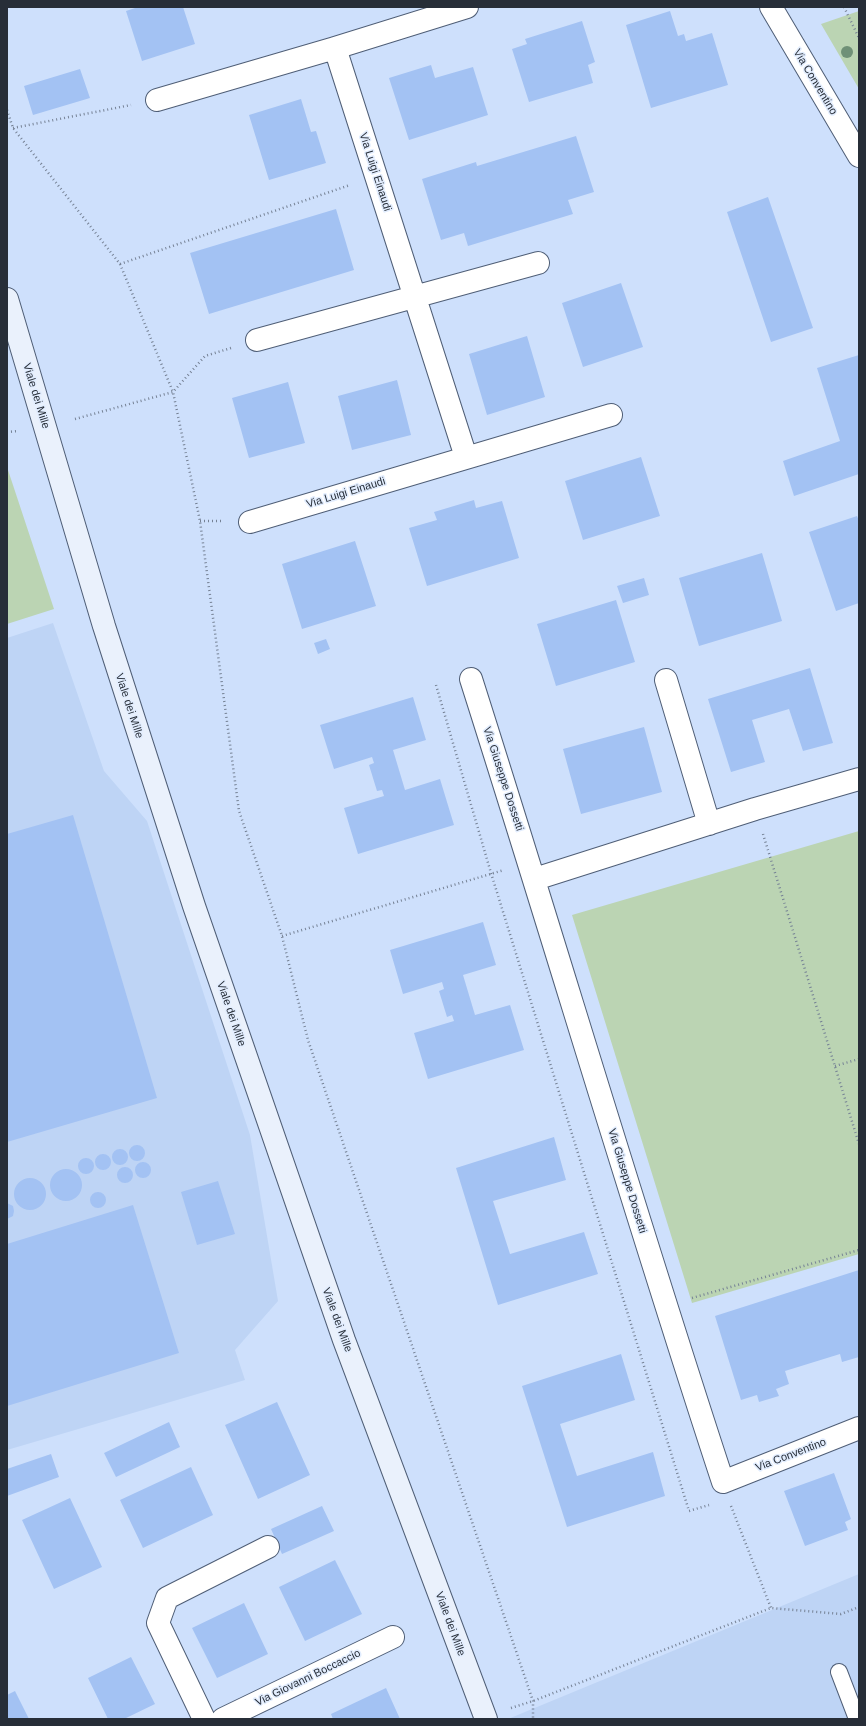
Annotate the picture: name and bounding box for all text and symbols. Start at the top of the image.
street label: Via Conventino [790,47,840,117]
street label: Via Luigi Einaudi [356,131,394,213]
street label: Viale dei Mille [20,362,52,430]
street label: Via Luigi Einaudi [305,475,387,511]
street label: Viale dei Mille [112,672,146,740]
street label: Via Giuseppe Dossetti [480,725,526,833]
street label: Viale dei Mille [214,980,248,1048]
street label: Via Giuseppe Dossetti [605,1127,649,1235]
street label: Viale dei Mille [319,1286,355,1354]
street label: Via Conventino [754,1436,828,1474]
street label: Viale dei Mille [432,1590,468,1658]
street label: Via Giovanni Boccaccio [253,1647,363,1709]

